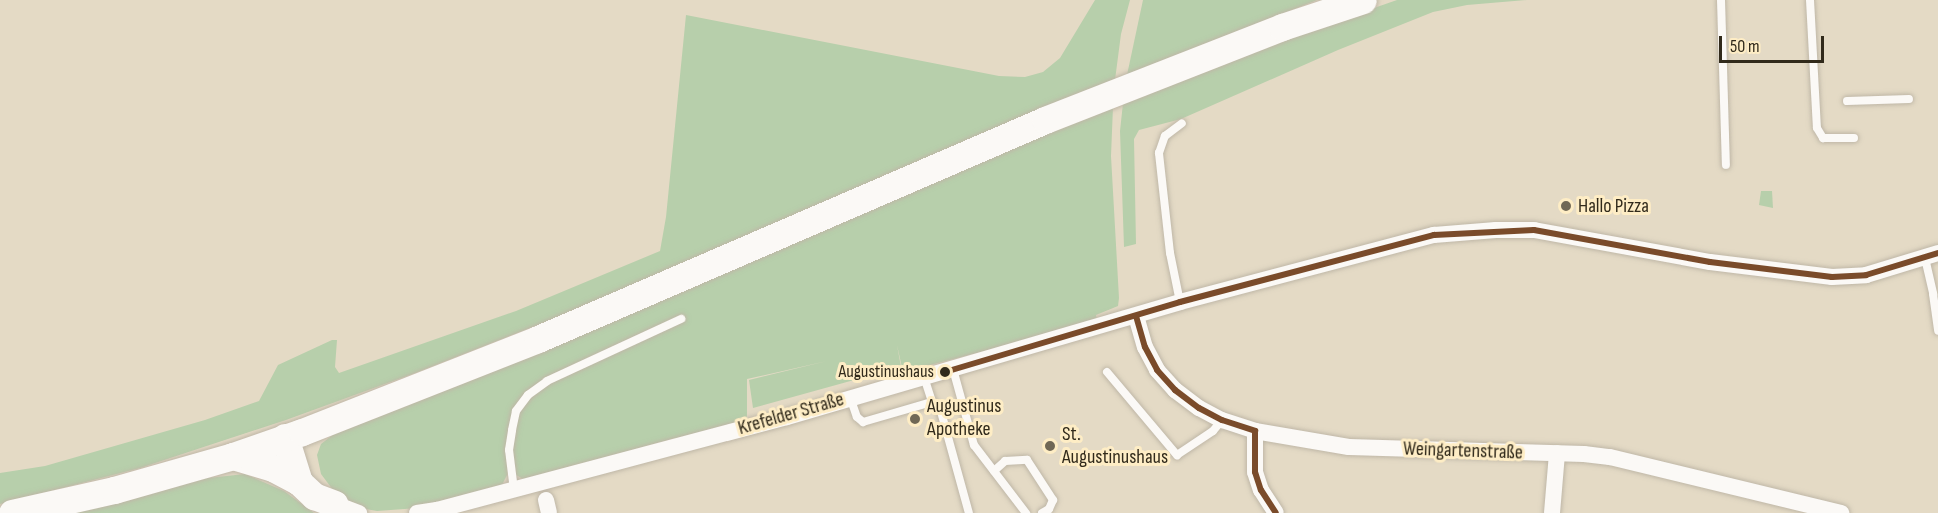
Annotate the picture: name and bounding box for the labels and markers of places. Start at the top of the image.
place label: Hallo Pizza [1578,194,1649,218]
marker: Hallo Pizza [1559,199,1573,213]
place label: Augustinushaus [838,361,934,383]
marker: Augustinushaus [939,366,951,378]
place label: Augustinus Apotheke [927,395,1001,442]
marker: Augustinus Apotheke [908,412,922,426]
place label: St. Augustinushaus [1062,422,1168,469]
marker: St. Augustinushaus [1043,439,1057,453]

